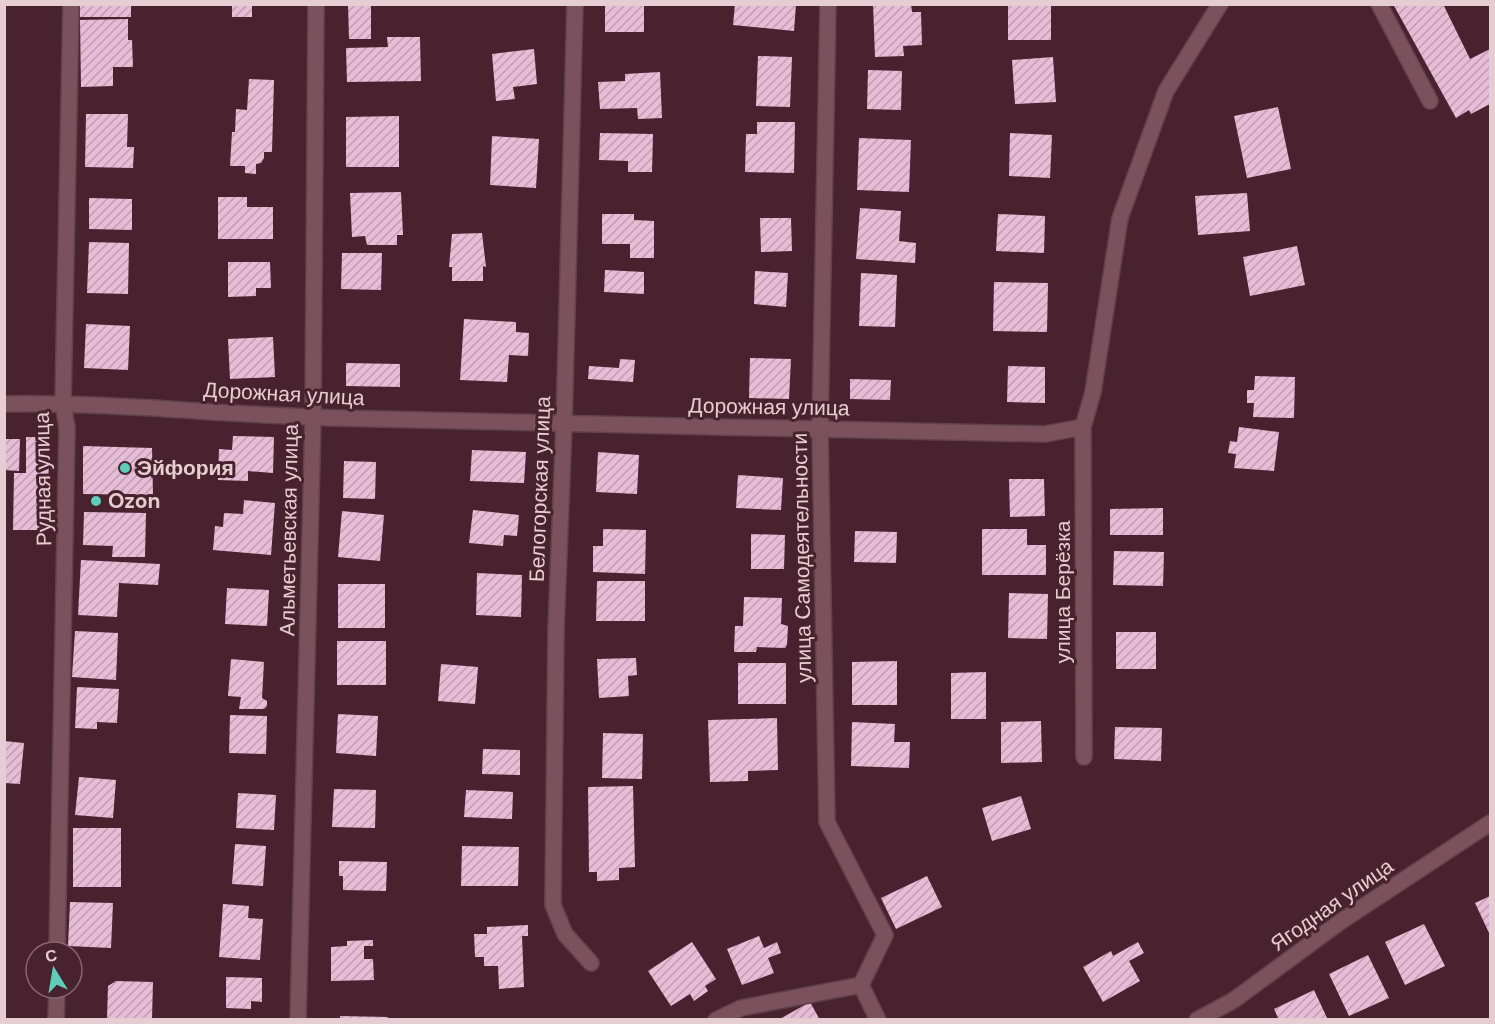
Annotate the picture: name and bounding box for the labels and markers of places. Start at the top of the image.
place label: Эйфория [137,454,234,482]
marker: Эйфория [118,461,132,475]
place label: Ozon [108,487,161,515]
marker: Ozon [89,494,103,508]

